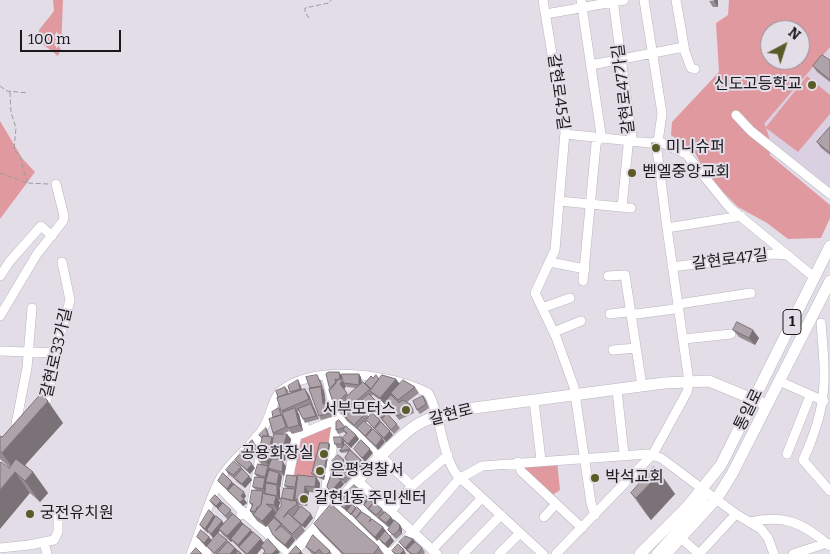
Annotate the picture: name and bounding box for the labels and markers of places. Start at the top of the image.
place label: 신도고등학교 [714,75,802,95]
marker: 신도고등학교 [806,79,818,91]
place label: 미니슈퍼 [666,138,725,158]
marker: 미니슈퍼 [650,142,662,154]
place label: 벧엘중앙교회 [642,163,730,183]
marker: 벧엘중앙교회 [626,167,638,179]
place label: 서부모터스 [322,400,396,420]
marker: 서부모터스 [400,404,412,416]
place label: 공용화장실 [240,444,314,464]
marker: 공용화장실 [318,448,330,460]
place label: 은평경찰서 [330,461,404,481]
marker: 은평경찰서 [314,465,326,477]
place label: 박석교회 [605,468,664,488]
marker: 박석교회 [589,472,601,484]
place label: 갈현1동 주민센터 [314,489,427,509]
marker: 갈현1동 주민센터 [298,493,310,505]
place label: 궁전유치원 [40,504,114,524]
marker: 궁전유치원 [24,508,36,520]

